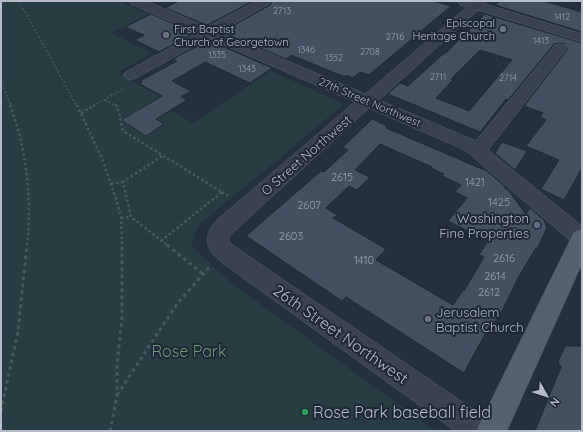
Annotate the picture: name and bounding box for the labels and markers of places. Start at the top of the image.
place label: Episcopal Heritage Church [412,16,495,43]
place label: First Baptist Church of Georgetown [174,22,289,49]
marker: Episcopal Heritage Church [498,24,508,34]
marker: First Baptist Church of Georgetown [161,30,171,40]
place label: Washington Fine Properties [439,210,529,241]
marker: Washington Fine Properties [532,220,542,230]
place label: Jerusalem Baptist Church [436,304,524,335]
marker: Jerusalem Baptist Church [423,314,433,324]
place label: Rose Park baseball field [313,402,491,422]
marker: Rose Park baseball field [300,407,310,417]

